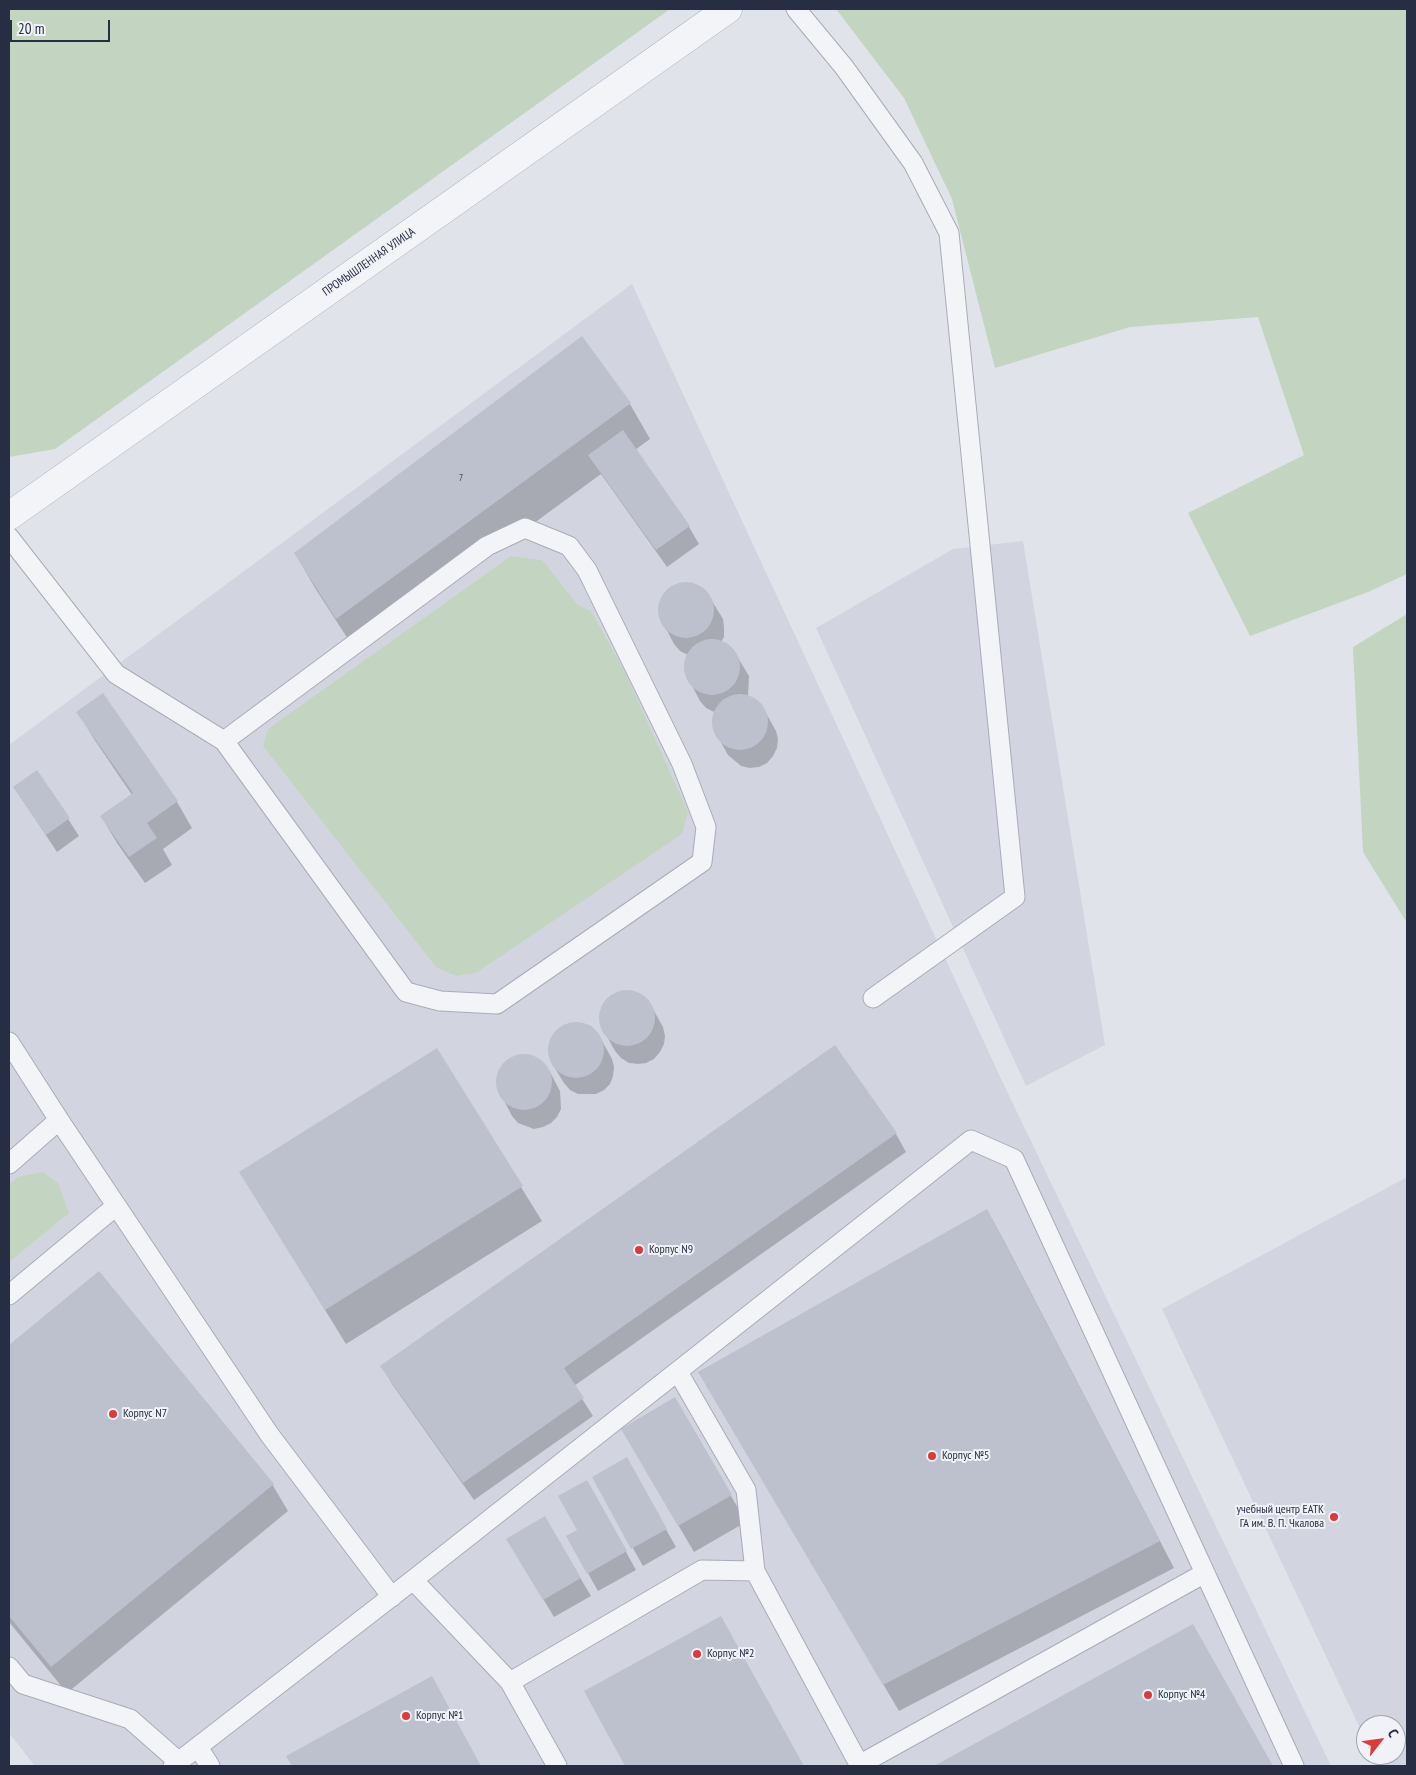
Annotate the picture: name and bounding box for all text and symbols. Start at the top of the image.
scale bar [12,10,112,42]
text: 20 m [18,19,44,38]
street label: ПРОМЫШЛЕННАЯ УЛИЦА [320,225,418,299]
house number: 7 [459,472,463,484]
place label: Корпус N9 [649,1243,693,1257]
marker: Корпус N9 [633,1244,645,1256]
place label: Корпус N7 [123,1407,167,1421]
marker: Корпус N7 [107,1408,119,1420]
place label: Корпус №5 [942,1449,989,1463]
marker: Корпус №5 [926,1450,938,1462]
place label: учебный центр ЕАТК ГА им. В. П. Чкалова [1237,1503,1324,1531]
marker: учебный центр ЕАТК ГА им. В. П. Чкалова [1328,1511,1340,1523]
place label: Корпус №2 [707,1647,754,1661]
marker: Корпус №2 [691,1648,703,1660]
place label: Корпус №4 [1158,1688,1205,1702]
marker: Корпус №4 [1142,1689,1154,1701]
place label: Корпус №1 [416,1709,463,1723]
marker: Корпус №1 [400,1710,412,1722]
north arrow [1356,1715,1406,1765]
text: С [1384,1726,1403,1740]

